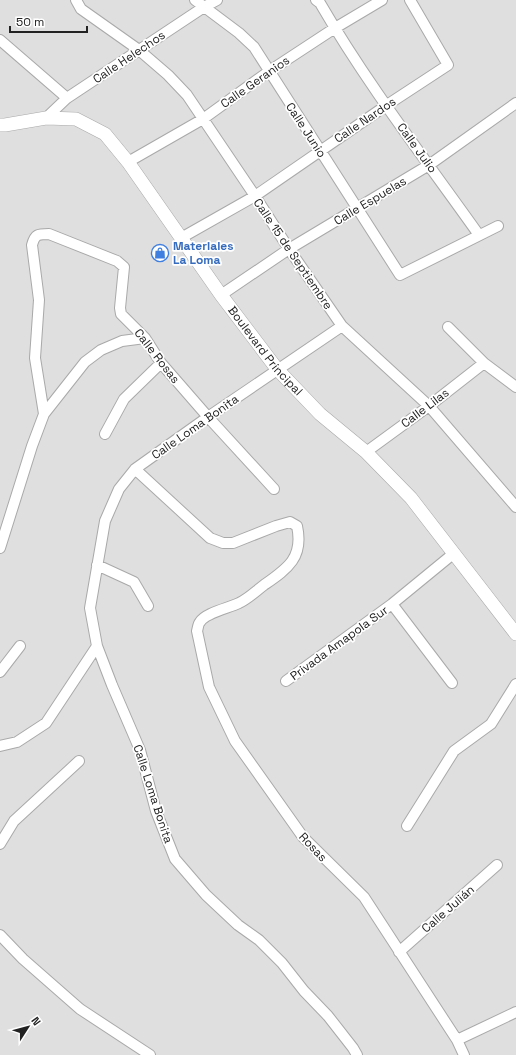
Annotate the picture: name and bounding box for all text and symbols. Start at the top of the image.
scale bar [10,8,87,34]
text: 50 m [16,14,44,30]
street label: Calle Helechos [90,27,168,87]
street label: Calle Geranios [217,52,293,112]
street label: Calle Nardos [331,93,399,147]
street label: Calle Junio [282,99,330,161]
street label: Calle Julio [393,120,441,176]
street label: Calle Espuelas [331,173,409,229]
street label: Calle 15 de Septiembre [250,195,336,313]
place label: Materiales La Loma [173,238,234,268]
shop icon: Materiales La Loma [150,243,170,263]
street label: Boulevard Principal [224,303,306,399]
street label: Calle Rosas [131,325,183,387]
street label: Calle Lilas [398,385,452,431]
street label: Calle Loma Bonita [148,391,242,463]
street label: Privada Amapola Sur [287,602,392,684]
street label: Calle Loma Bonita [129,743,177,846]
street label: Rosas [295,829,331,865]
street label: Calle Julián [418,882,478,936]
north arrow [8,1007,48,1047]
text: N [28,1014,44,1028]

